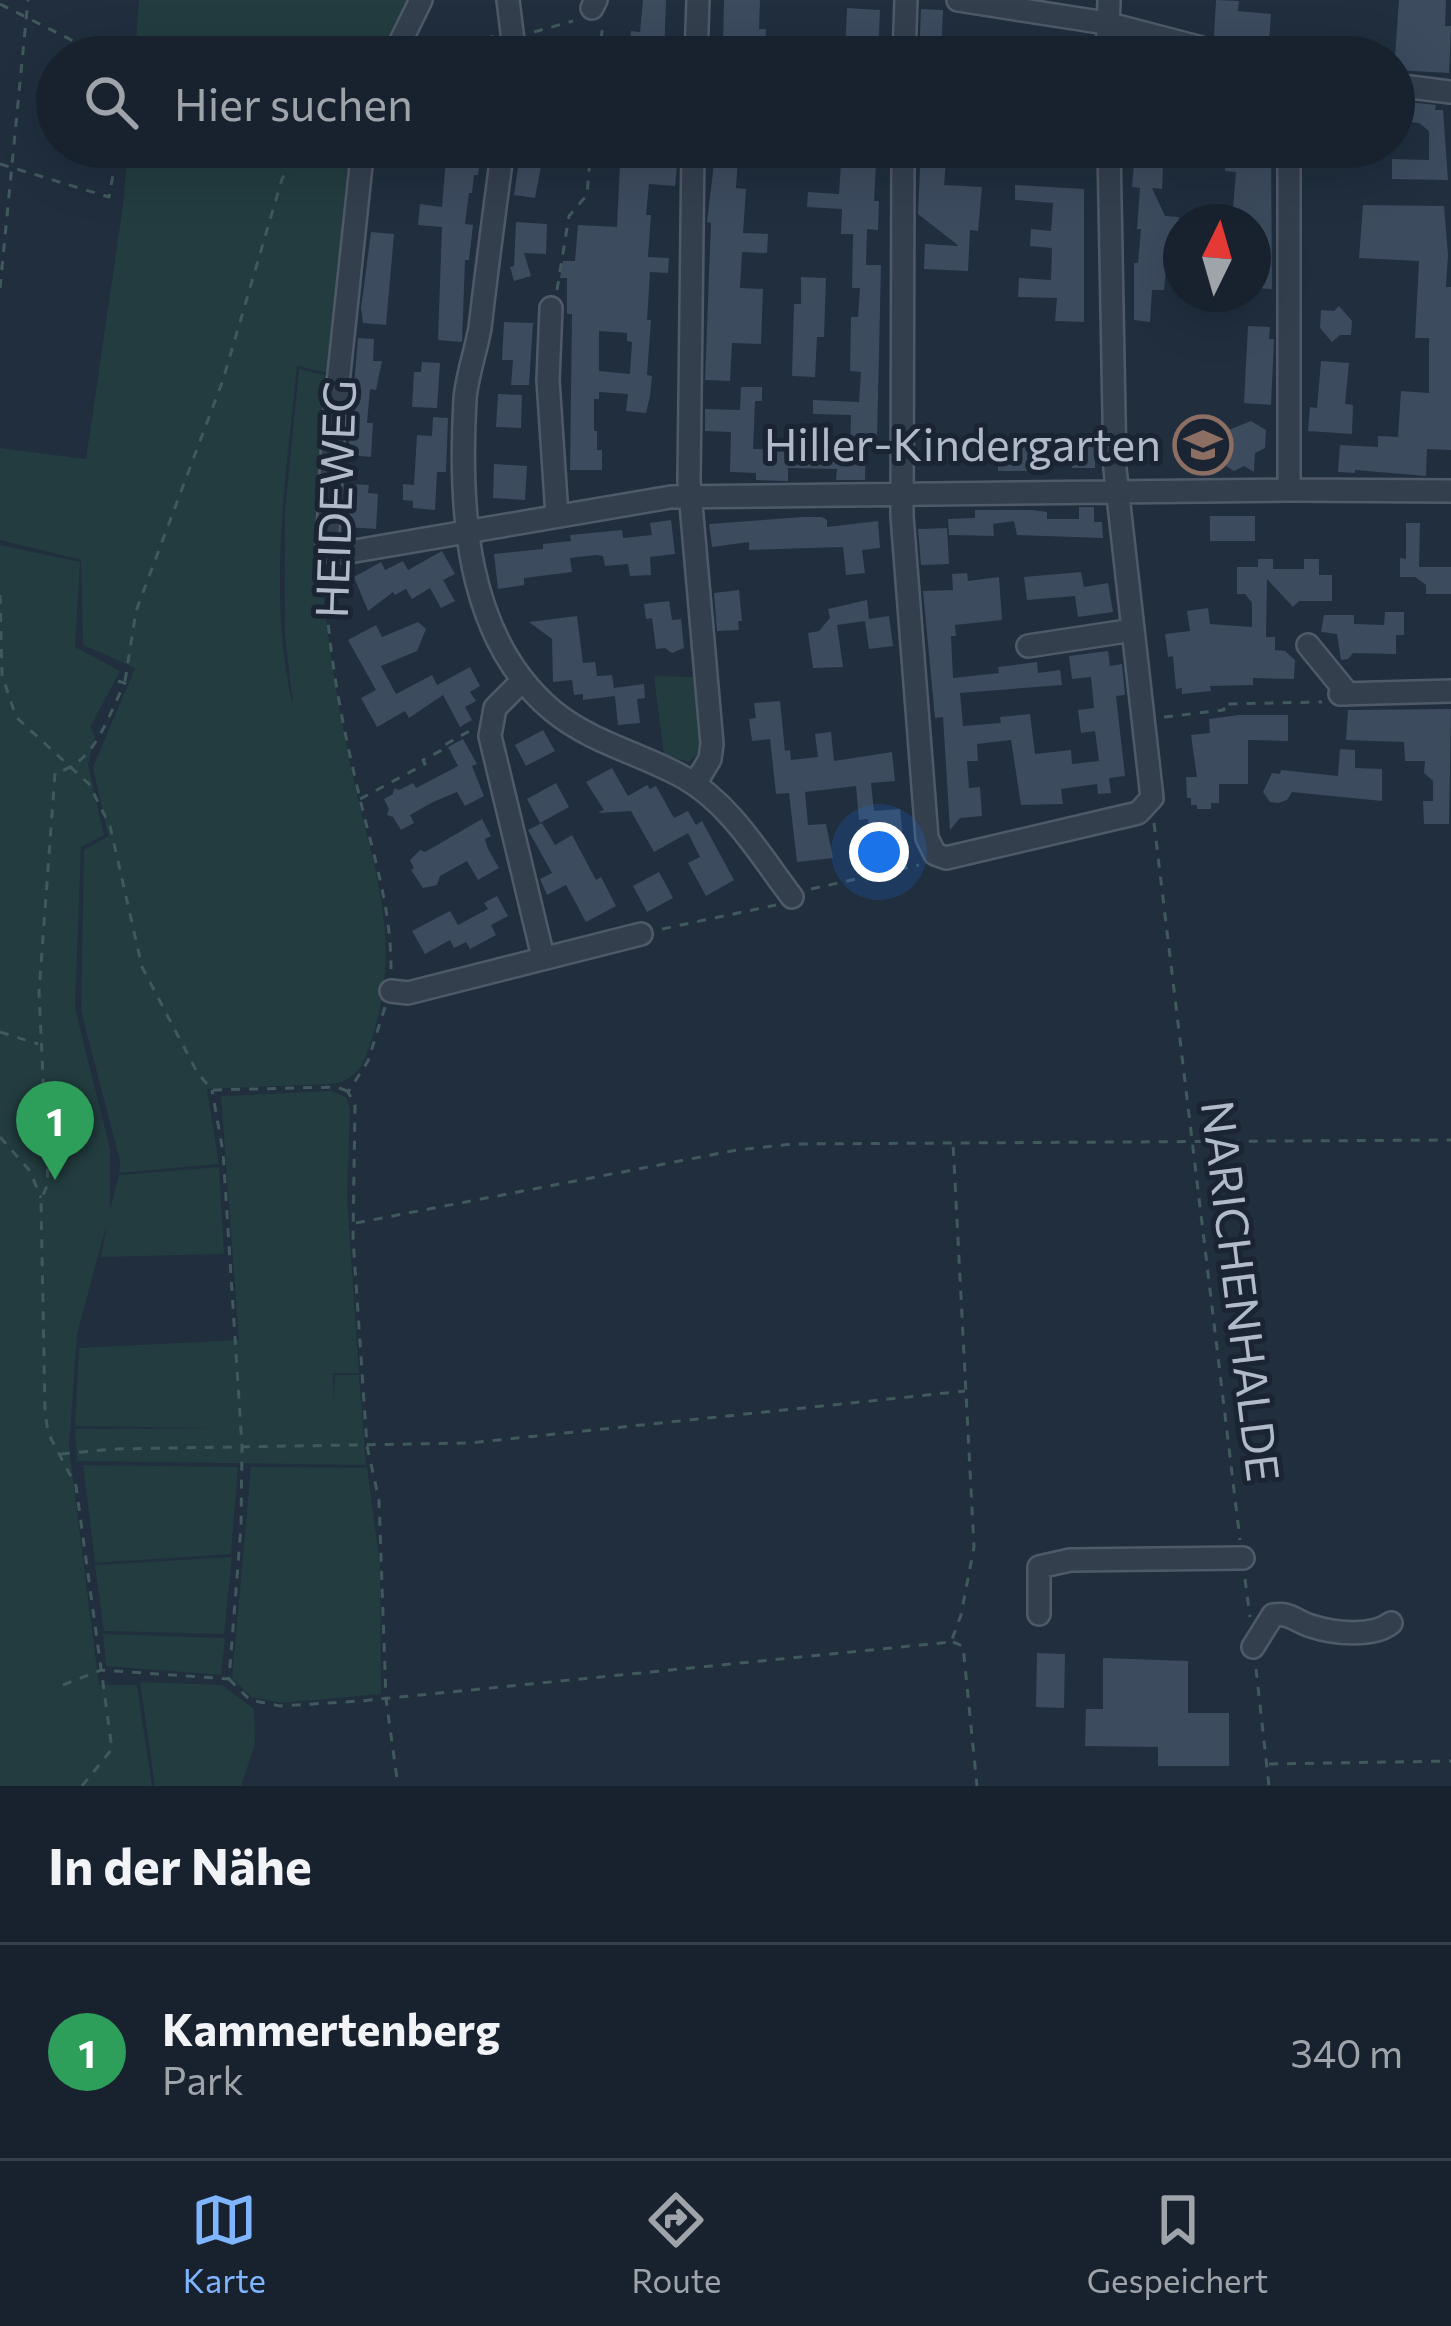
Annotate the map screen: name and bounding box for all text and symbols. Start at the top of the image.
search box [36,36,1415,168]
icon: search [78,69,144,135]
text: Hier suchen [174,75,413,130]
north arrow [1163,204,1271,312]
street label: HEIDEWEG [302,379,365,619]
school or university icon: Hiller-Kindergarten [1172,414,1234,476]
place label: Hiller-Kindergarten [764,415,1161,470]
your location [849,822,909,882]
pin: 1 [16,1081,94,1180]
street label: NARICHENHALDE [1192,1097,1293,1484]
text: In der Nähe [48,1833,312,1896]
text: Kammertenberg [162,2000,500,2055]
text: 1 [78,2028,96,2076]
text: 340 m [1290,2028,1403,2076]
text: Park [162,2055,244,2103]
tab: Karte [183,2187,266,2300]
tab: Route [632,2187,721,2300]
tab: Gespeichert [1087,2187,1268,2300]

